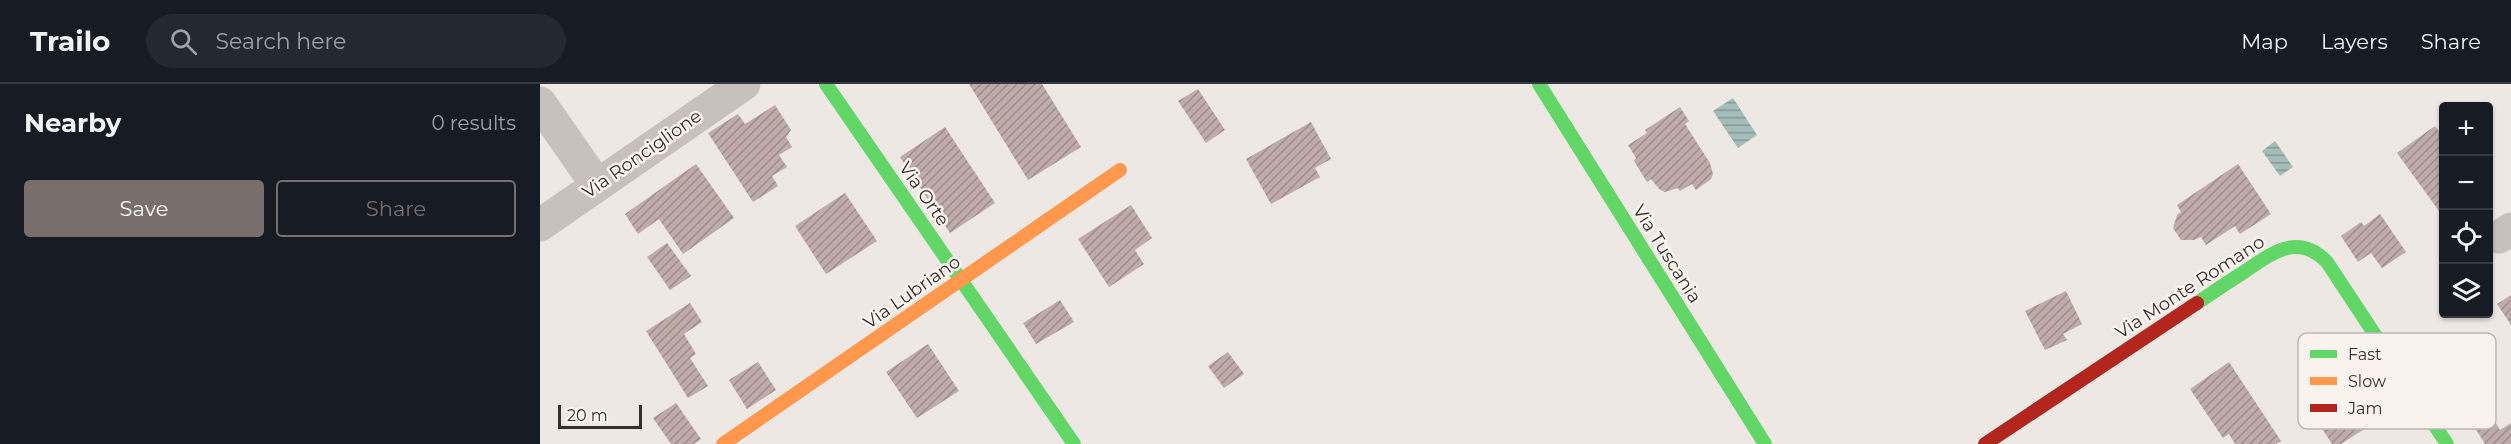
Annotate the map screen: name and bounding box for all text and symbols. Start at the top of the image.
search box [146,14,566,68]
text: Trailo [30,24,110,58]
icon: search [167,25,200,58]
text: Search here [215,28,346,55]
text: Map [2241,29,2288,54]
text: Layers [2321,29,2388,54]
text: Share [2421,29,2481,54]
map controls [2439,102,2493,318]
button: + [2439,102,2493,156]
street label: Via Ronciglione [578,105,706,203]
text: Nearby [24,107,121,139]
text: 0 results [431,111,516,135]
button: − [2439,156,2493,210]
street label: Via Orte [894,158,954,230]
button: Save [24,180,264,237]
button: Share [276,180,516,237]
street label: Via Tuscania [1628,201,1706,307]
button: locate [2439,210,2493,264]
street label: Via Monte Romano [2111,231,2269,343]
street label: Via Lubriano [859,251,965,333]
button: layers [2439,264,2493,318]
legend [2298,333,2496,429]
text: Fast [2348,345,2382,364]
text: Slow [2348,372,2386,391]
text: Jam [2347,399,2382,418]
scale bar [558,402,642,430]
text: 20 m [567,406,608,425]

